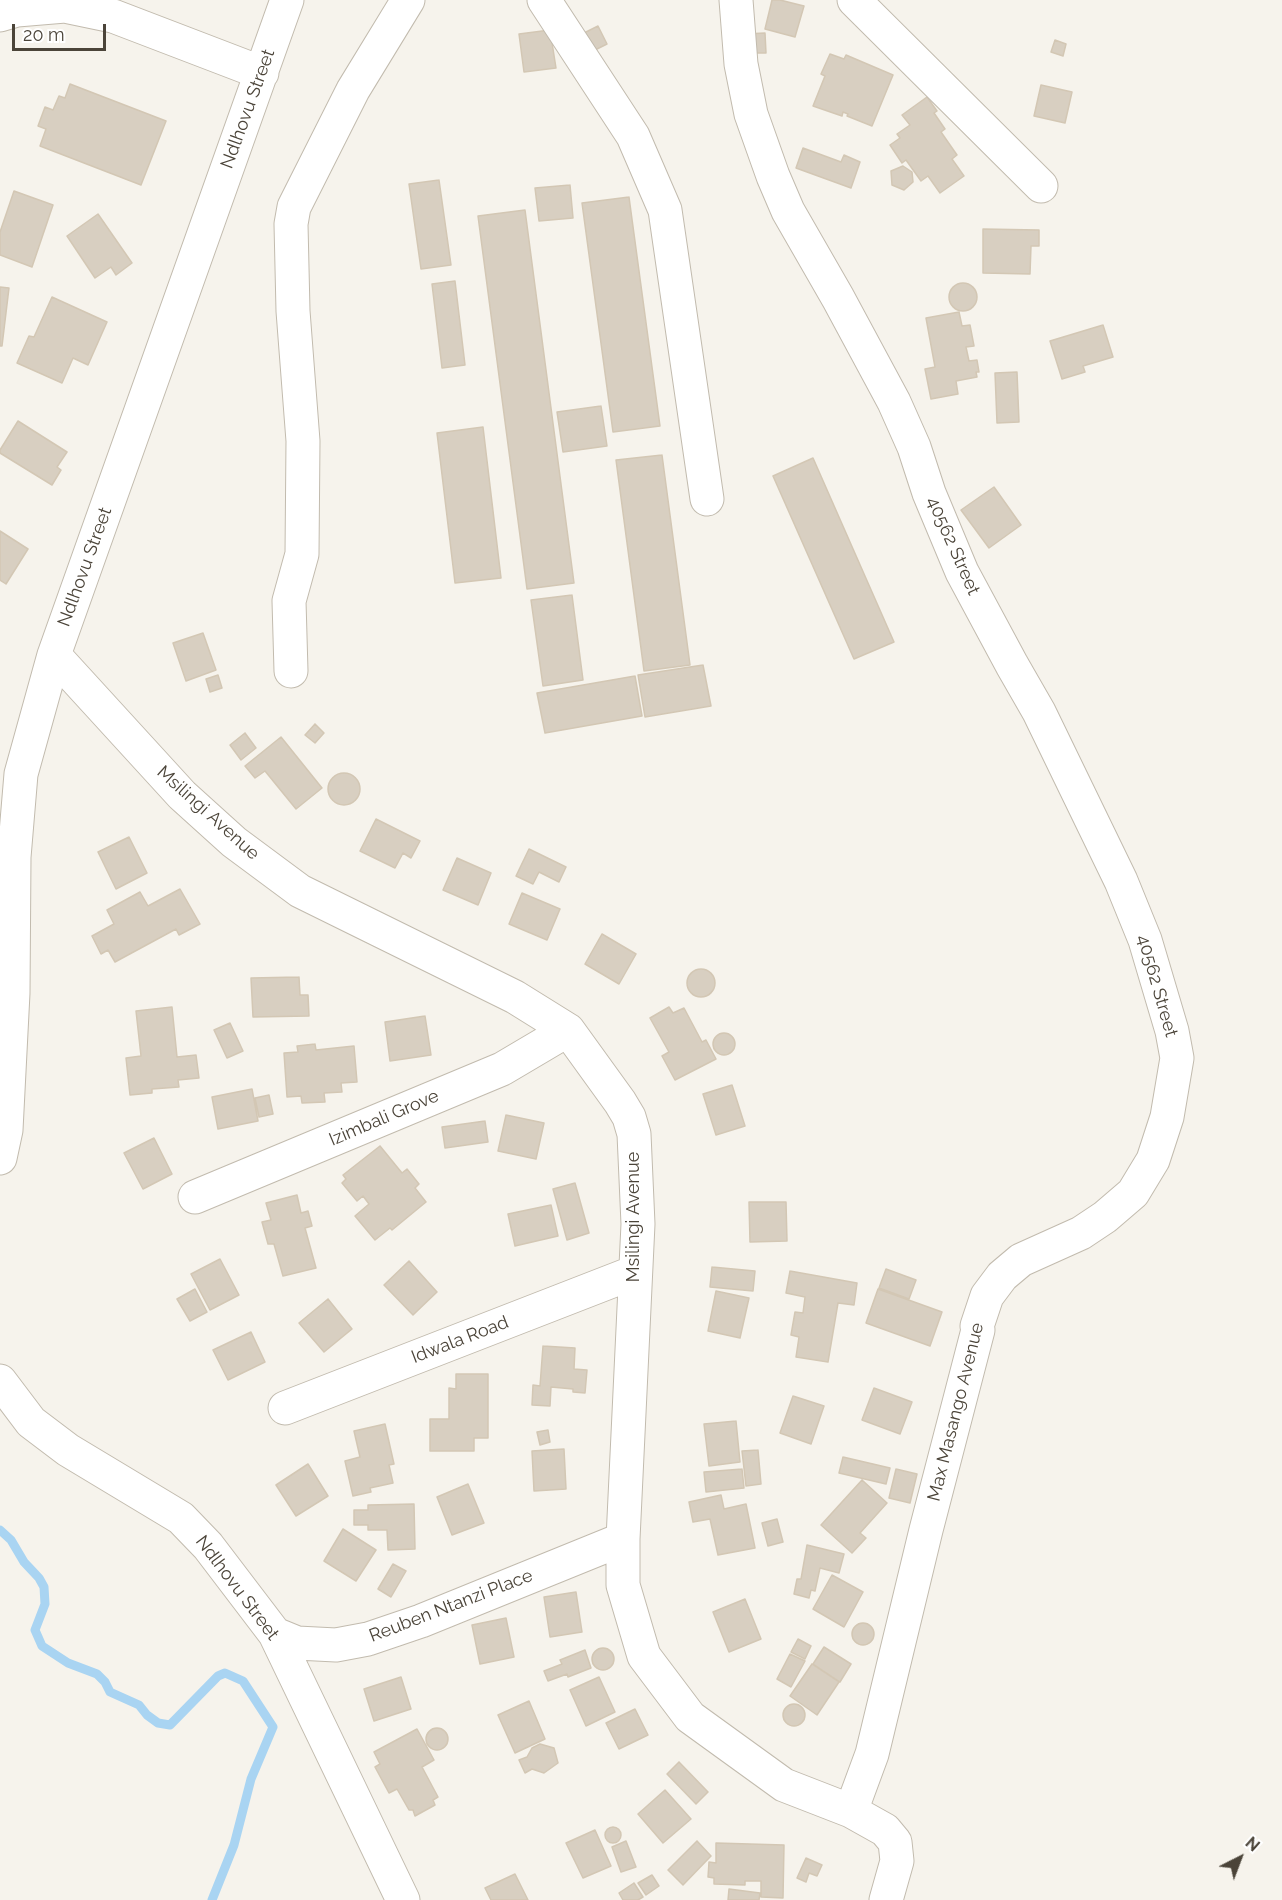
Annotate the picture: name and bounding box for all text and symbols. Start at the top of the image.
scale bar [15,12,110,50]
text: 20 m [23,24,65,45]
street label: Ndlhovu Street [216,46,280,172]
street label: 40562 Street [922,493,984,599]
street label: Ndlhovu Street [53,504,117,630]
street label: Msilingi Avenue [152,761,264,865]
street label: 40562 Street [1132,932,1182,1040]
street label: Izimbali Grove [326,1085,442,1151]
street label: Msilingi Avenue [623,1152,645,1282]
street label: Idwala Road [408,1312,512,1368]
street label: Max Masango Avenue [923,1320,989,1504]
street label: Ndlhovu Street [191,1531,283,1645]
street label: Reuben Ntanzi Place [366,1565,536,1647]
north arrow [1210,1828,1270,1888]
text: N [1241,1833,1263,1855]

